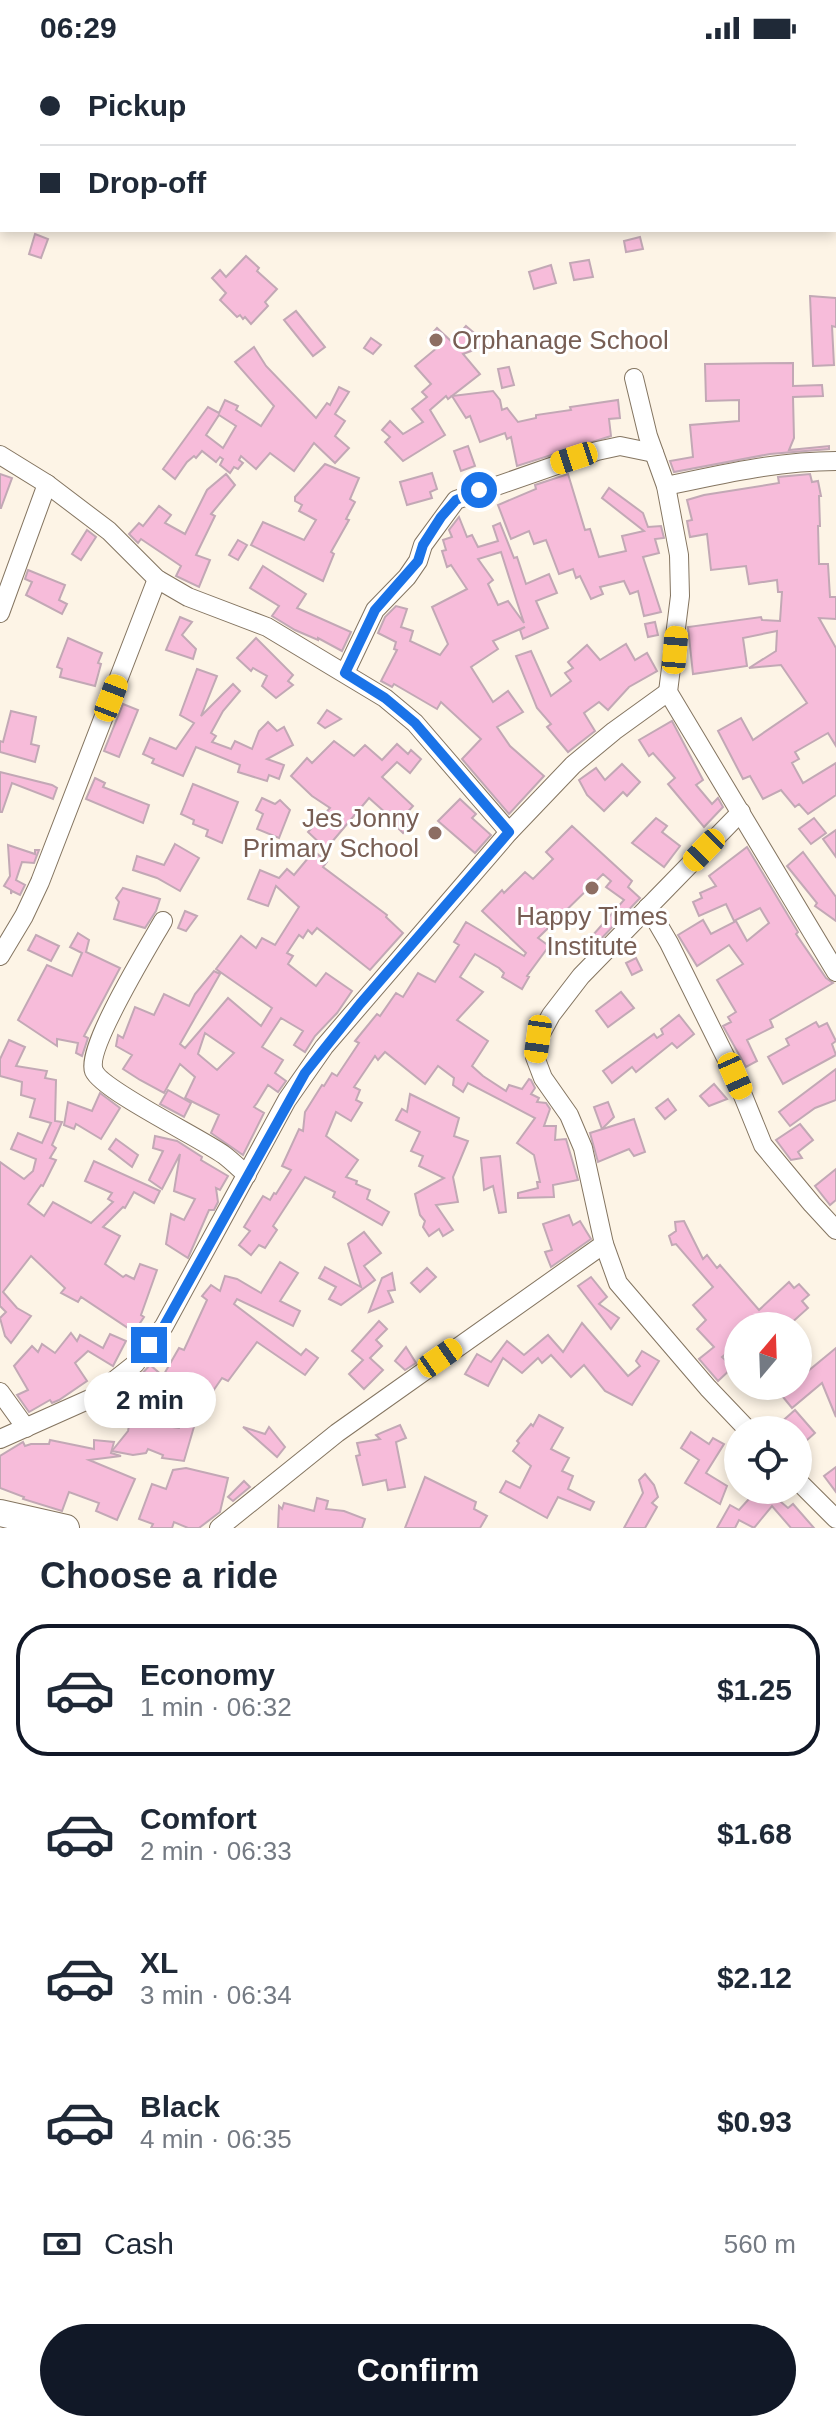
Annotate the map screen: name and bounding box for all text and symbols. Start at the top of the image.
text: 06:29 [40,11,117,44]
text: Pickup [88,89,186,122]
text: Drop-off [88,166,206,199]
place label: Orphanage School [452,325,669,355]
marker: Orphanage School [427,331,445,349]
car [547,439,601,477]
route start [461,472,497,508]
car [661,625,689,675]
car [91,671,131,725]
place label: Jes Jonny Primary School [243,803,419,863]
marker: Jes Jonny Primary School [426,824,444,842]
car [679,824,729,876]
marker: Happy Times Institute [583,879,601,897]
place label: Happy Times Institute [516,901,668,961]
car [523,1014,553,1064]
car [714,1049,756,1103]
north arrow [724,1312,812,1400]
map controls [724,1312,812,1504]
route end [131,1327,167,1363]
car [413,1334,467,1382]
callout: 2 min [83,1373,215,1429]
text: 2 min [116,1385,184,1415]
button: locate [724,1416,812,1504]
text: Choose a ride [40,1555,278,1596]
icon: car [44,1654,116,1726]
text: Economy [140,1658,275,1691]
text: $1.25 [717,1673,792,1706]
text: 1 min · 06:32 [140,1692,292,1722]
icon: car [44,1798,116,1870]
text: Comfort [140,1802,257,1835]
text: $1.68 [717,1817,792,1850]
text: 2 min · 06:33 [140,1836,292,1866]
icon: car [44,1942,116,2014]
text: XL [140,1946,178,1979]
text: $2.12 [717,1961,792,1994]
text: 3 min · 06:34 [140,1980,292,2010]
icon: car [44,2086,116,2158]
text: Black [140,2090,220,2123]
text: $0.93 [717,2105,792,2138]
text: 4 min · 06:35 [140,2124,292,2154]
icon: cash [40,2222,84,2266]
text: Cash [104,2227,174,2260]
text: 560 m [724,2229,796,2259]
button: Confirm [40,2324,796,2416]

